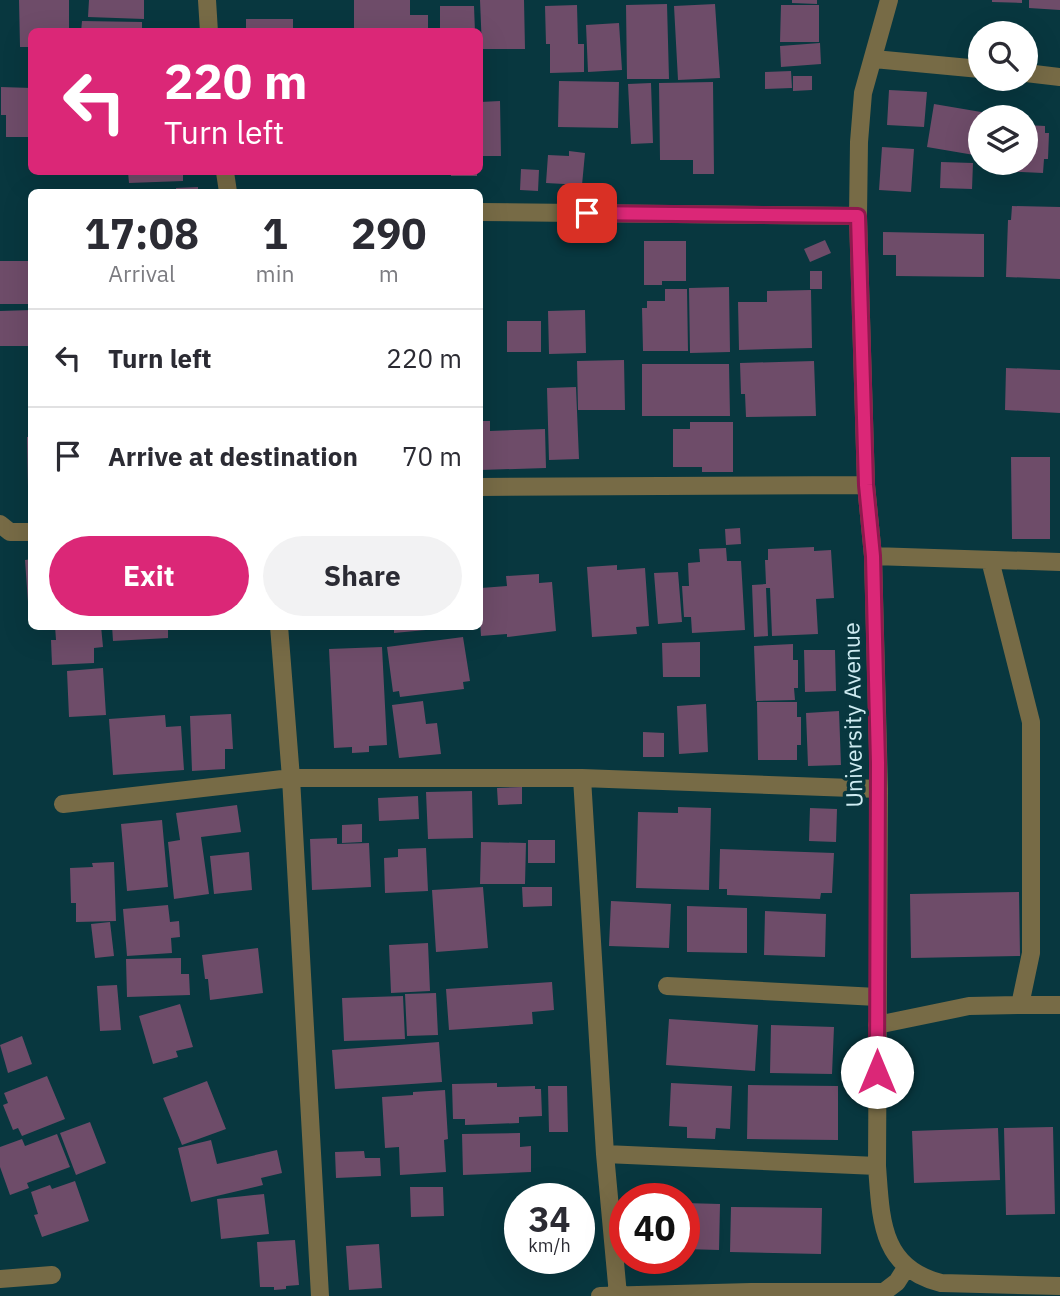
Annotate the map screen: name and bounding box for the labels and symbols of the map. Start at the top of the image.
pin [557,183,617,243]
street label: University Avenue [835,622,869,808]
position arrow [840,1035,914,1109]
speed limit sign: 40 [609,1183,700,1274]

